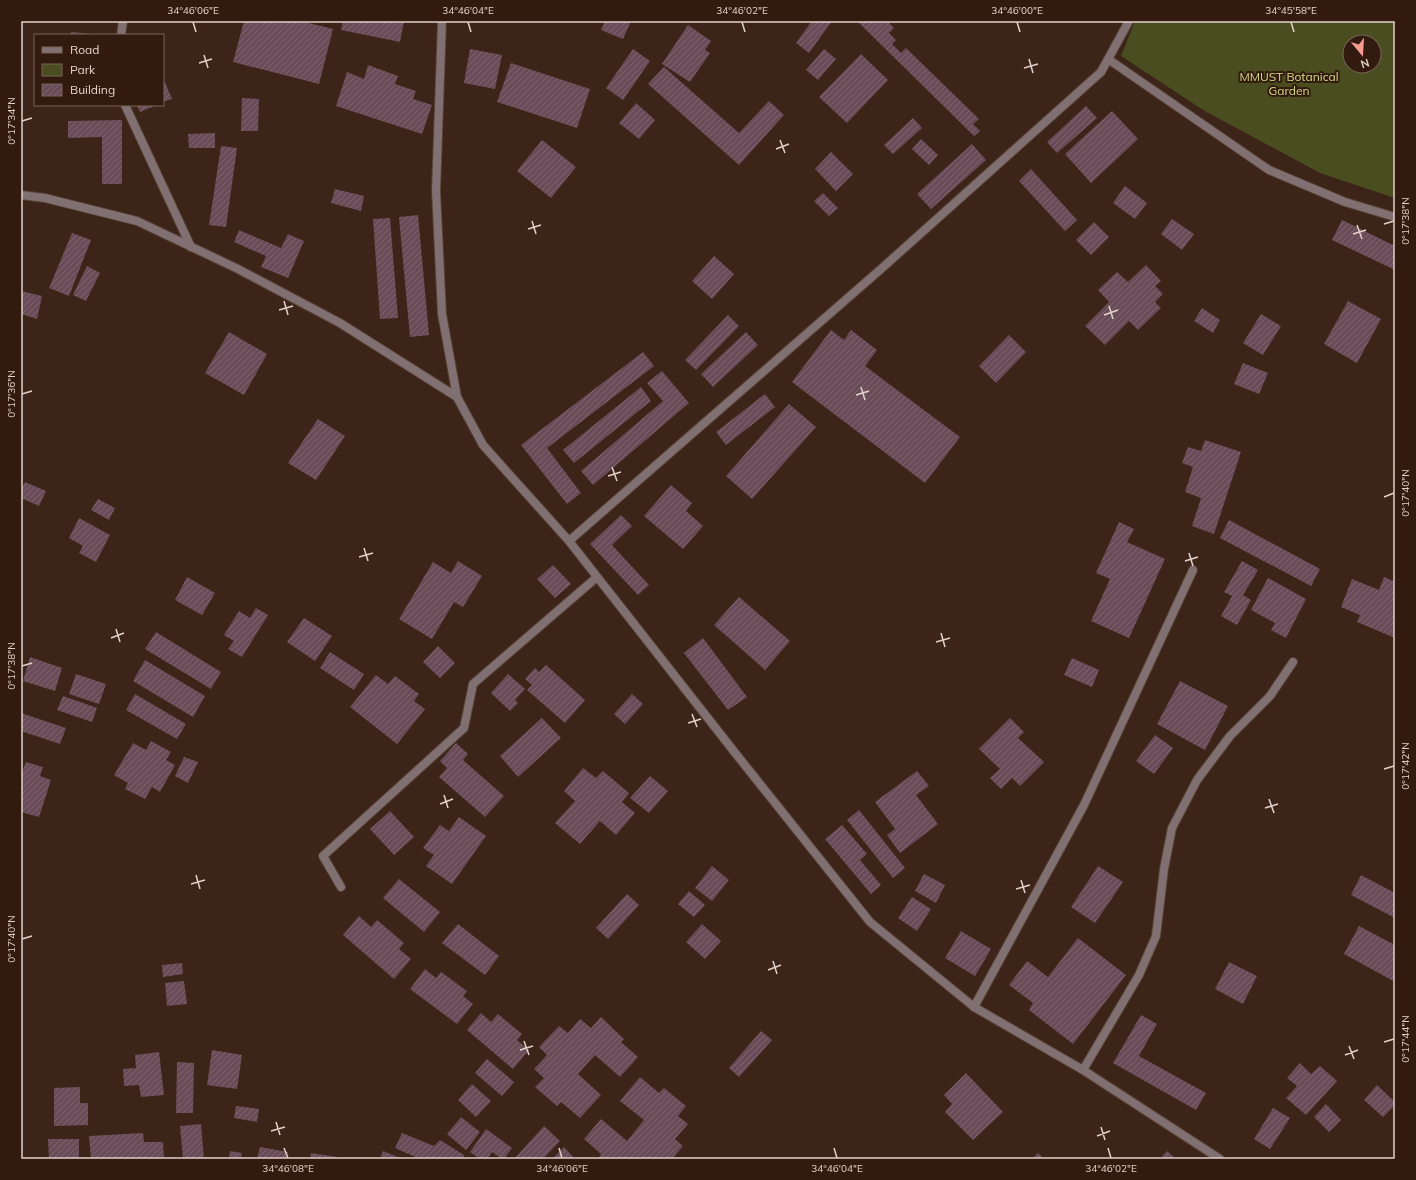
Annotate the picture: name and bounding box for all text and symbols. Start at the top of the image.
text: 34°46'06"E [167,4,219,17]
text: 34°46'04"E [442,4,494,17]
text: 34°46'02"E [716,4,768,17]
text: 34°46'00"E [991,4,1043,17]
text: 34°45'58"E [1265,4,1317,17]
legend [34,34,164,106]
north arrow [1342,34,1382,74]
text: Road [70,42,99,57]
text: N [1359,56,1371,71]
text: Park [70,62,96,77]
park label: MMUST Botanical Garden [1239,69,1339,98]
text: Building [70,82,115,97]
text: 0°17'34"N [5,97,18,145]
text: 0°17'38"N [1399,197,1412,245]
text: 0°17'36"N [5,370,18,418]
text: 0°17'40"N [1399,469,1412,517]
text: 0°17'38"N [5,642,18,690]
text: 0°17'42"N [1399,742,1412,790]
text: 0°17'40"N [5,915,18,963]
text: 0°17'44"N [1399,1015,1412,1063]
text: 34°46'08"E [262,1162,314,1175]
text: 34°46'06"E [536,1162,588,1175]
text: 34°46'04"E [811,1162,863,1175]
text: 34°46'02"E [1085,1162,1137,1175]

